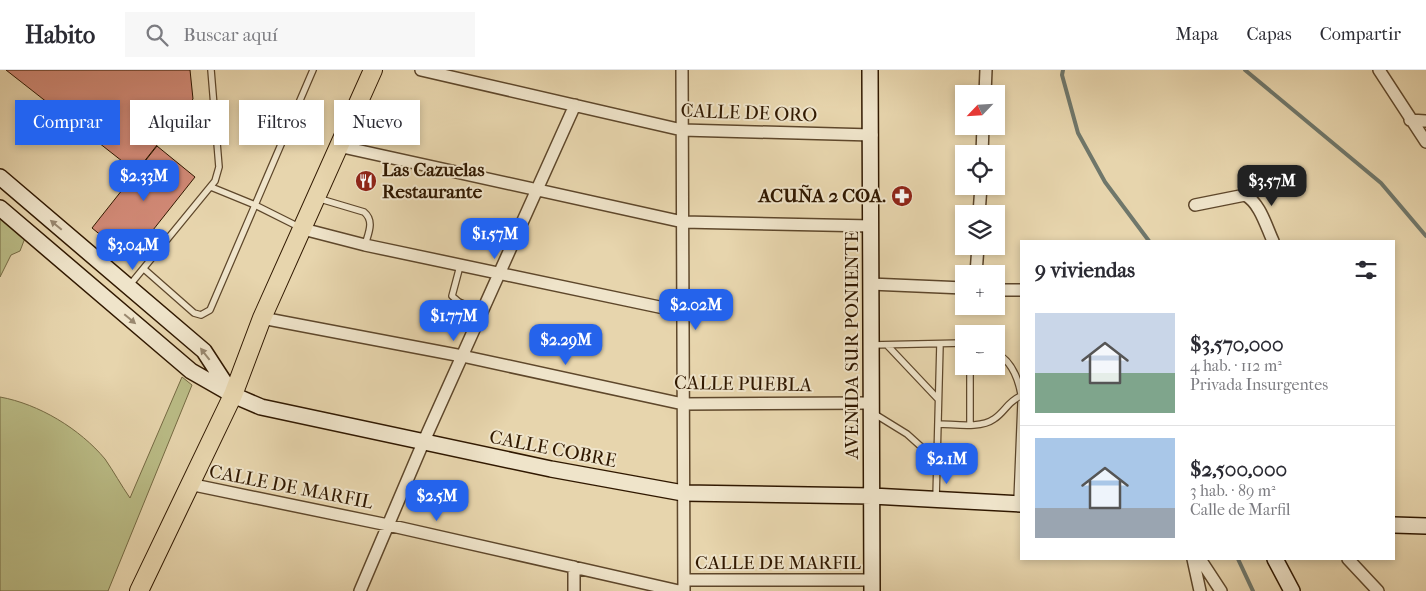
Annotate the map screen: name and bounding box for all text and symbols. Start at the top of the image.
search box [125,12,475,57]
text: Habito [25,21,95,49]
icon: search [143,21,171,49]
text: Buscar aquí [183,24,278,46]
text: Mapa [1176,24,1218,45]
text: Capas [1246,24,1292,45]
text: Compartir [1320,24,1401,45]
north arrow [955,85,1005,135]
map controls [955,85,1005,375]
chip: Comprar [15,100,120,145]
chip: Alquilar [130,100,229,145]
chip: Filtros [239,100,324,145]
chip: Nuevo [334,100,420,145]
street label: CALLE DE ORO [680,100,818,126]
button: locate [955,145,1005,195]
place label: Las Cazuelas Restaurante [382,159,484,203]
pin: $2.33M [103,160,185,202]
pin: $3.57M [1231,164,1313,207]
text: $2.33M [120,166,168,185]
restaurant icon: Las Cazuelas Restaurante [354,169,378,193]
text: $3.57M [1248,171,1296,190]
place label: ACUÑA 2 COA. [757,184,886,207]
pharmacy icon: ACUÑA 2 COA. [890,184,914,208]
button: layers [955,205,1005,255]
pin: $1.57M [454,218,536,260]
one-way arrow [51,219,63,231]
text: $1.57M [472,224,518,243]
pin: $3.04M [92,228,174,271]
street label: AVENIDA SUR PONIENTE [841,230,863,460]
text: $3.04M [107,235,159,254]
icon: filters [1352,256,1380,284]
text: 9 viviendas [1035,258,1135,282]
button: + [955,265,1005,315]
pin: $2.02M [655,288,737,331]
text: $2.02M [670,295,722,314]
pin: $1.77M [413,300,495,342]
text: $1.77M [431,306,477,325]
one-way arrow [124,314,137,325]
pin: $2.29M [525,324,607,366]
button: − [955,325,1005,375]
text: $2.29M [540,330,592,349]
text: $3,570,000 [1190,332,1284,356]
icon: home [1075,333,1135,393]
one-way arrow [200,348,211,361]
text: 4 hab. · 112 m² [1190,356,1282,375]
street label: CALLE PUEBLA [674,372,813,396]
text: Privada Insurgentes [1190,375,1328,394]
street label: CALLE COBRE [488,426,619,472]
pin: $2.1M [912,442,982,485]
text: $2.1M [927,449,967,468]
text: $2,500,000 [1190,457,1287,481]
icon: home [1075,458,1135,518]
street label: CALLE DE MARFIL [207,460,375,514]
pin: $2.5M [402,480,472,522]
text: 3 hab. · 89 m² [1190,481,1276,500]
text: $2.5M [416,486,458,505]
text: Calle de Marfil [1190,500,1291,519]
street label: CALLE DE MARFIL [695,552,862,574]

